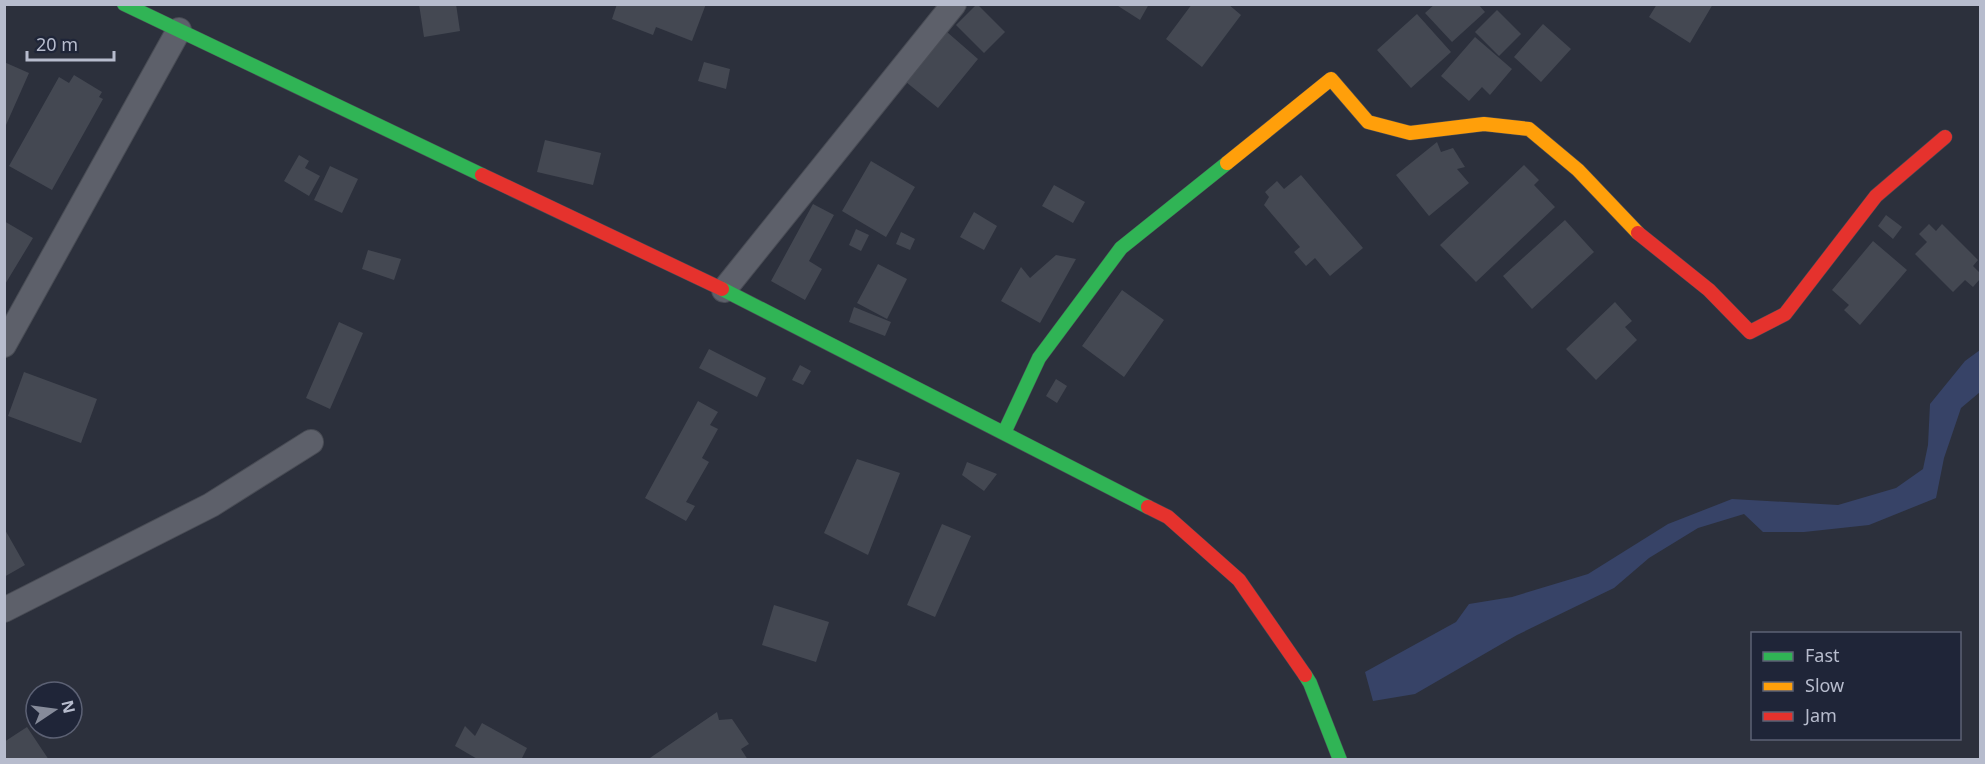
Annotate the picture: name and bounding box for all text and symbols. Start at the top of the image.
scale bar [27,24,114,62]
text: 20 m [36,32,78,56]
legend [1751,632,1961,740]
text: Fast [1805,643,1840,667]
text: Slow [1805,673,1844,697]
north arrow [24,680,84,740]
text: N [56,698,81,715]
text: Jam [1803,703,1837,727]

